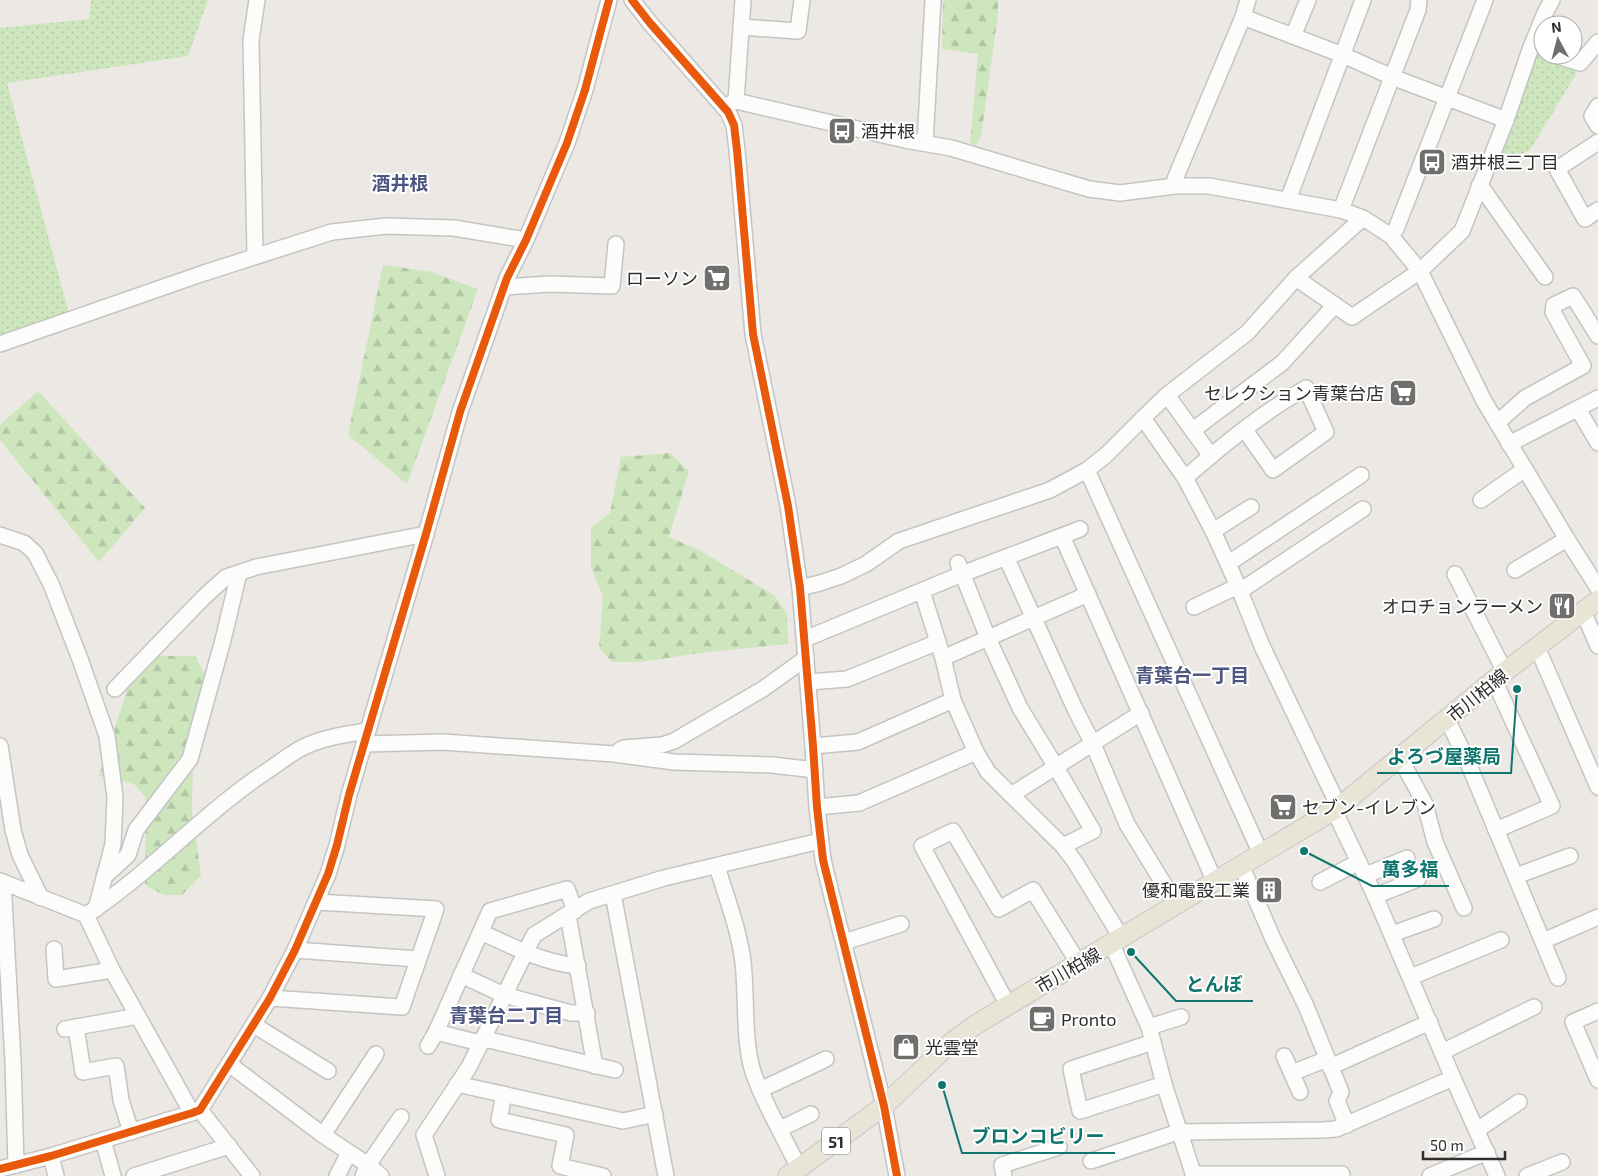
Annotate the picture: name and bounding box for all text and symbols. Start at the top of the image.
north arrow [1533,15,1583,65]
text: N [1550,18,1562,36]
bus stop icon: 酒井根 [827,116,857,146]
place label: 酒井根 [861,120,915,142]
bus stop icon: 酒井根三丁目 [1417,147,1447,177]
place label: 酒井根三丁目 [1451,151,1559,173]
district label: 酒井根 [371,171,429,194]
supermarket icon: ローソン [702,263,732,293]
place label: ローソン [626,267,698,289]
supermarket icon: セレクション青葉台店 [1388,378,1418,408]
place label: セレクション青葉台店 [1204,382,1384,404]
restaurant icon: オロチョンラーメン [1547,591,1577,621]
place label: オロチョンラーメン [1382,595,1543,617]
district label: 青葉台一丁目 [1135,663,1249,686]
street label: 市川柏線 [1442,664,1512,726]
callout: よろづ屋薬局 [1377,739,1511,773]
text: よろづ屋薬局 [1387,744,1501,767]
supermarket icon: セブン-イレブン [1268,792,1298,822]
place label: セブン-イレブン [1302,796,1436,818]
callout: 萬多福 [1372,852,1449,886]
text: 萬多福 [1381,857,1439,880]
building icon: 優和電設工業 [1254,875,1284,905]
place label: 優和電設工業 [1142,879,1250,901]
street label: 市川柏線 [1031,942,1105,998]
callout: とんぼ [1176,967,1253,1001]
text: とんぼ [1185,972,1243,995]
district label: 青葉台二丁目 [449,1003,563,1026]
cafe icon: Pronto [1027,1004,1057,1034]
place label: Pronto [1061,1008,1116,1030]
shop icon: 光雲堂 [891,1032,921,1062]
place label: 光雲堂 [925,1036,979,1058]
callout: ブロンコビリー [962,1119,1115,1153]
text: ブロンコビリー [971,1124,1105,1147]
road number: 51 [822,1128,850,1154]
scale bar [1423,1128,1506,1160]
text: 50 m [1430,1136,1464,1154]

